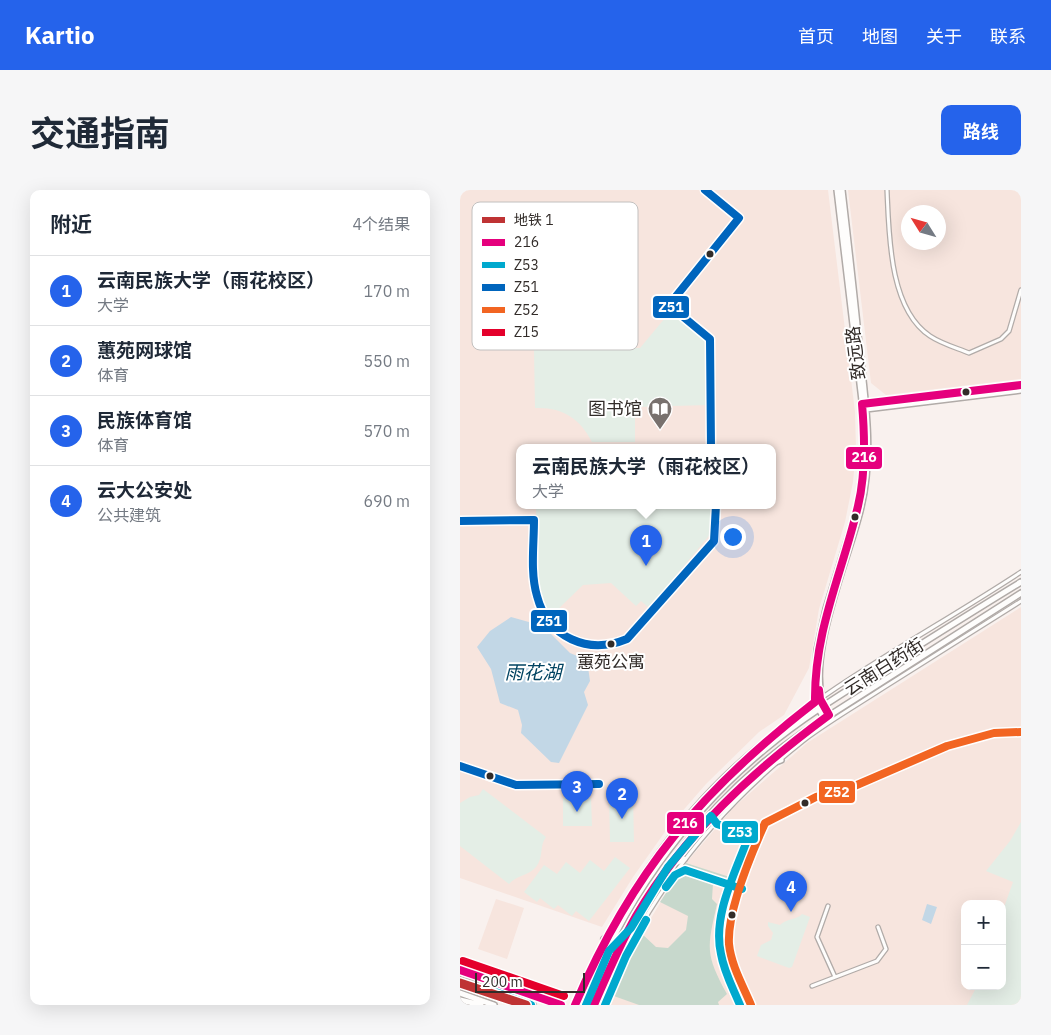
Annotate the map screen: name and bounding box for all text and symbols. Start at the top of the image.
text: Kartio [25,19,95,51]
text: 首页 [798,25,834,48]
text: 地图 [862,25,898,48]
text: 关于 [926,25,962,48]
text: 联系 [990,25,1026,48]
button: 路线 [941,105,1021,155]
text: 交通指南 [30,110,170,156]
legend [472,202,638,350]
north arrow [901,205,946,250]
text: 附近 [50,210,92,238]
text: 地铁 1 [514,211,554,229]
text: 4个结果 [352,214,410,234]
text: 216 [514,233,539,251]
unlabelled marker [705,249,715,259]
text: Z53 [514,256,539,274]
text: 云南民族大学（雨花校区） [97,268,325,292]
text: Z51 [514,278,539,296]
text: 1 [61,281,71,301]
text: 170 m [363,281,410,301]
text: 大学 [97,295,129,315]
line badge: Z51 [652,295,690,319]
text: Z51 [658,298,684,316]
text: Z52 [514,301,539,319]
text: Z15 [514,323,539,341]
street label: 致远路 [841,325,870,381]
text: 蕙苑网球馆 [97,338,192,362]
text: 2 [61,351,71,371]
text: 550 m [363,351,410,371]
text: 体育 [97,365,129,385]
unlabelled marker [961,387,971,397]
library icon: 图书馆 [647,396,673,430]
place label: 图书馆 [588,397,642,420]
text: 民族体育馆 [97,408,192,432]
text: 3 [61,421,71,441]
text: 570 m [363,421,410,441]
text: 体育 [97,435,129,455]
popup [516,444,776,509]
line badge: 216 [845,446,883,470]
text: 216 [851,448,877,466]
text: 云南民族大学（雨花校区） [532,454,760,478]
text: 云大公安处 [97,478,192,502]
text: 大学 [532,481,564,501]
text: 4 [61,491,71,511]
text: 690 m [363,491,410,511]
text: 公共建筑 [97,505,161,525]
unlabelled marker [850,512,860,522]
your location [720,524,746,550]
pin: 1 [630,525,662,566]
line badge: Z51 [530,609,568,633]
text: Z51 [536,612,562,630]
street label: 云南白药街 [839,633,928,700]
marker: 蕙苑公寓 [606,639,616,649]
place label: 蕙苑公寓 [577,651,645,673]
water label: 雨花湖 [504,660,564,684]
unlabelled marker [485,771,495,781]
pin: 3 [561,771,593,812]
pin: 2 [606,778,638,819]
line badge: Z52 [818,780,856,804]
text: Z52 [824,783,850,801]
unlabelled marker [800,798,810,808]
line badge: 216 [666,811,705,835]
text: 216 [672,814,698,832]
line badge: Z53 [721,820,759,844]
text: Z53 [727,823,753,841]
pin: 4 [775,871,807,912]
map controls [961,900,1006,990]
button: + [961,900,1006,945]
unlabelled marker [727,910,737,920]
button: − [961,945,1006,990]
scale bar [475,970,585,993]
text: 200 m [482,973,523,991]

